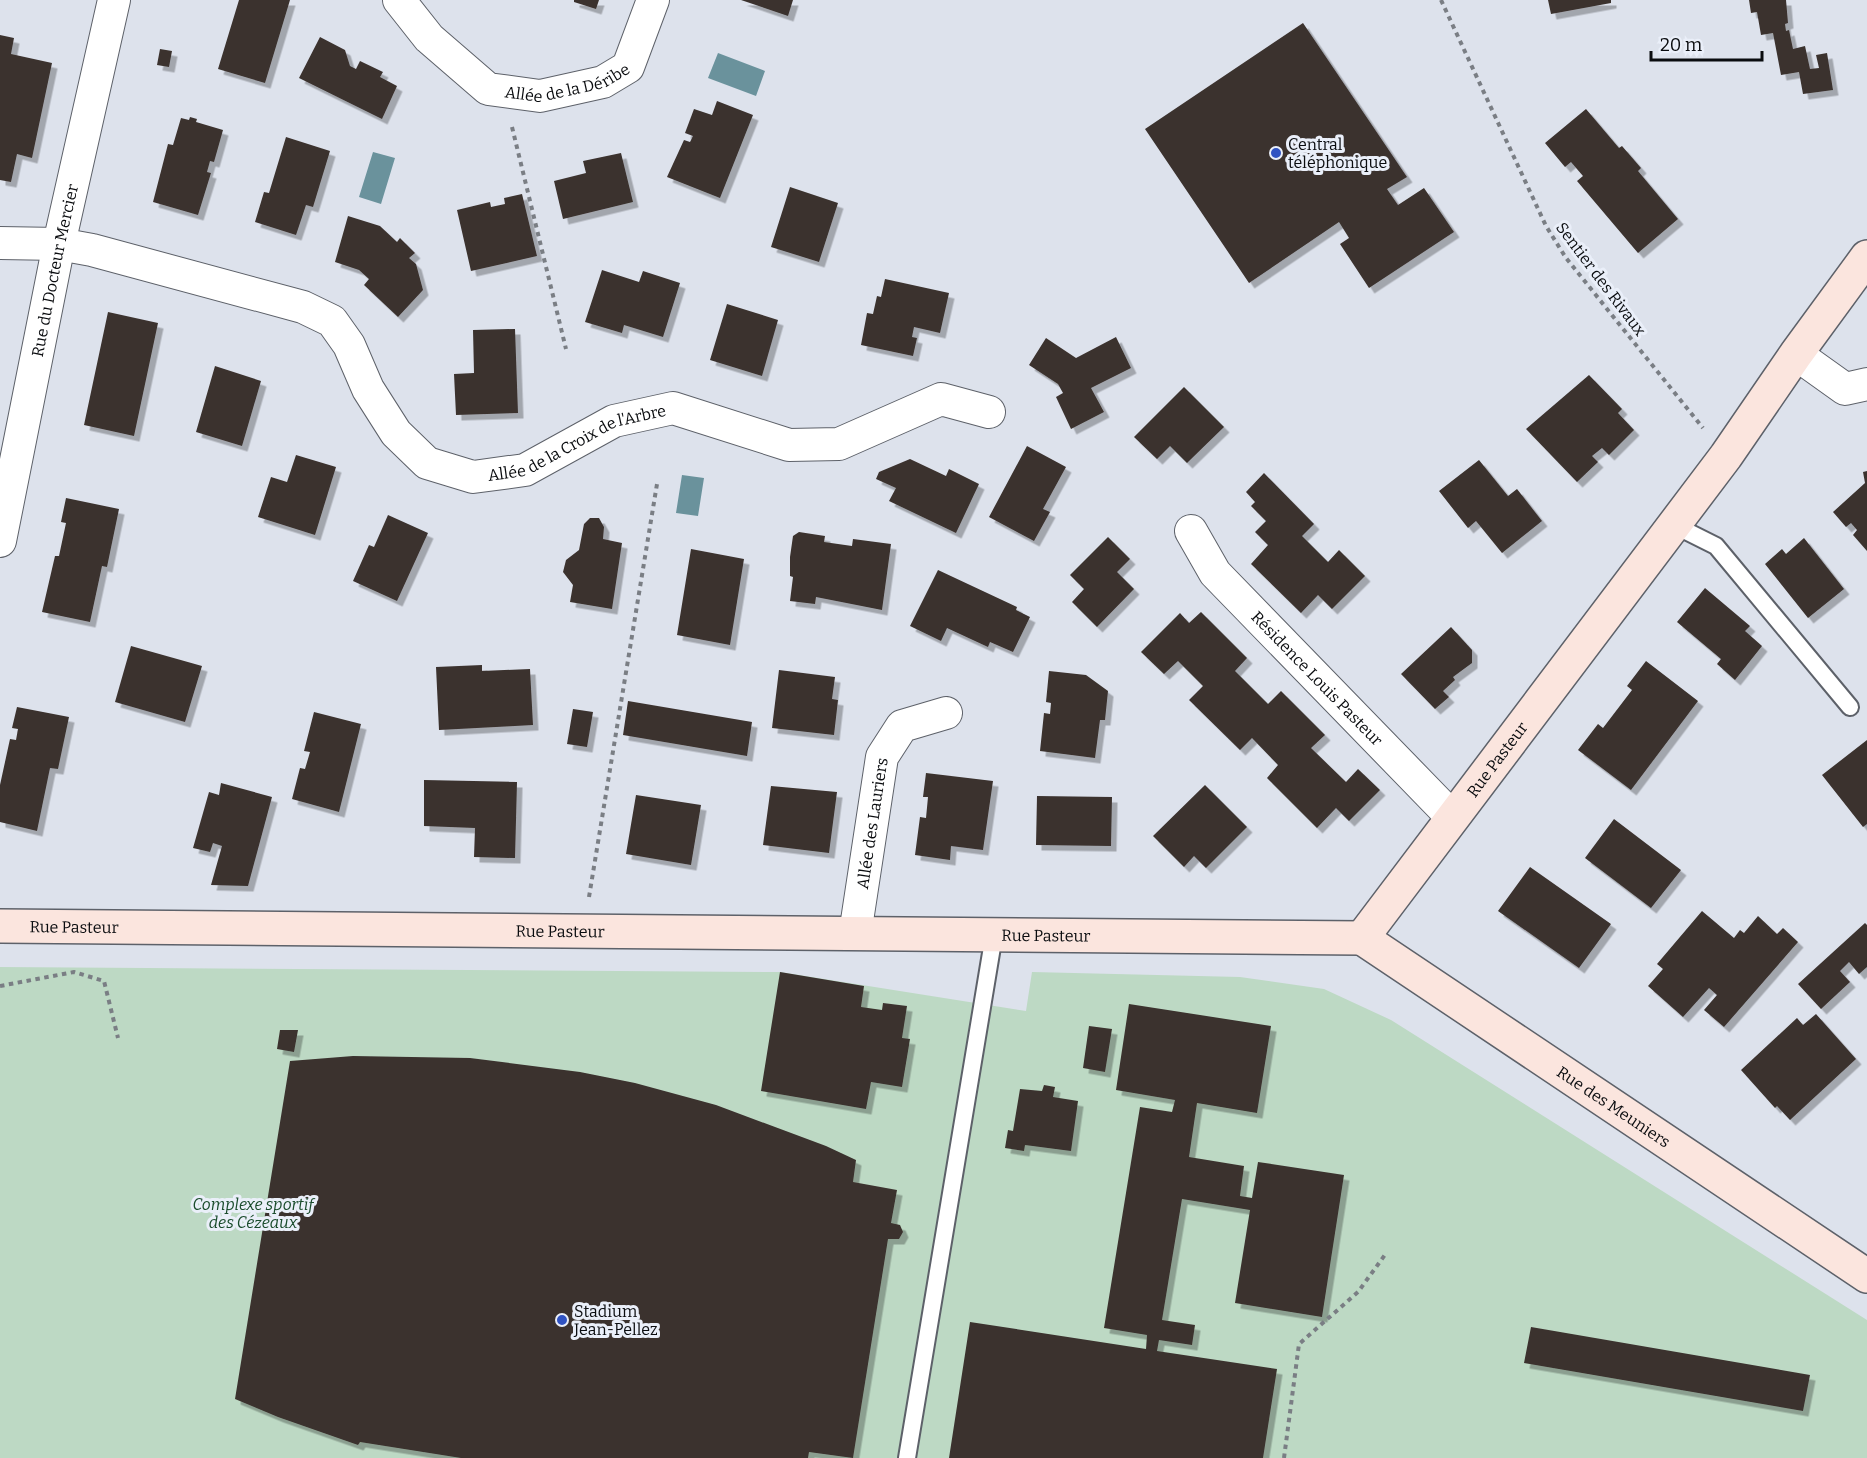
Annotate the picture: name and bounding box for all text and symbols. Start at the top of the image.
scale bar [1651,24,1762,62]
text: 20 m [1660,34,1702,56]
street label: Allée de la Déribe [504,59,633,106]
place label: Central téléphonique [1288,135,1387,172]
marker: Central téléphonique [1269,146,1283,160]
street label: Rue du Docteur Mercier [27,182,82,358]
street label: Sentier des Rivaux [1552,218,1650,340]
street label: Allée de la Croix de l'Arbre [487,400,668,484]
street label: Résidence Louis Pasteur [1248,607,1387,749]
street label: Rue Pasteur [1463,718,1531,801]
street label: Allée des Lauriers [853,756,891,890]
street label: Rue Pasteur [29,917,119,937]
street label: Rue Pasteur [515,921,605,941]
street label: Rue Pasteur [1001,925,1091,945]
street label: Rue des Meuniers [1554,1062,1674,1151]
park label: Complexe sportif des Cézeaux [192,1195,316,1232]
place label: Stadium Jean-Pellez [573,1302,658,1339]
marker: Stadium Jean-Pellez [555,1313,569,1327]

